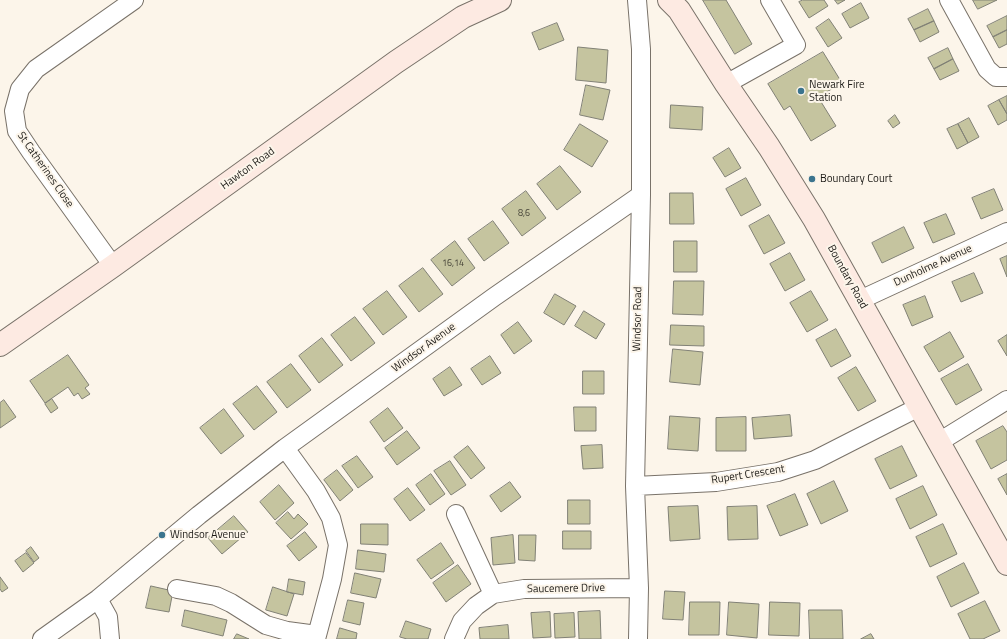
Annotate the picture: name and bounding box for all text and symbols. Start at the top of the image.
place label: Newark Fire Station [809,78,865,104]
marker: Newark Fire Station [796,86,806,96]
street label: St Catherines Close [14,130,76,210]
street label: Hawton Road [219,145,277,193]
place label: Boundary Court [820,172,892,186]
marker: Boundary Court [807,174,817,184]
house number: 8,6 [518,209,530,219]
street label: Dunholme Avenue [892,242,974,290]
street label: Boundary Road [824,243,870,311]
house number: 16,14 [442,259,464,269]
street label: Windsor Road [631,286,645,352]
street label: Windsor Avenue [390,320,458,376]
street label: Rupert Crescent [710,463,786,487]
place label: Windsor Avenue [170,528,245,542]
marker: Windsor Avenue [157,530,167,540]
street label: Saucemere Drive [527,582,605,596]

